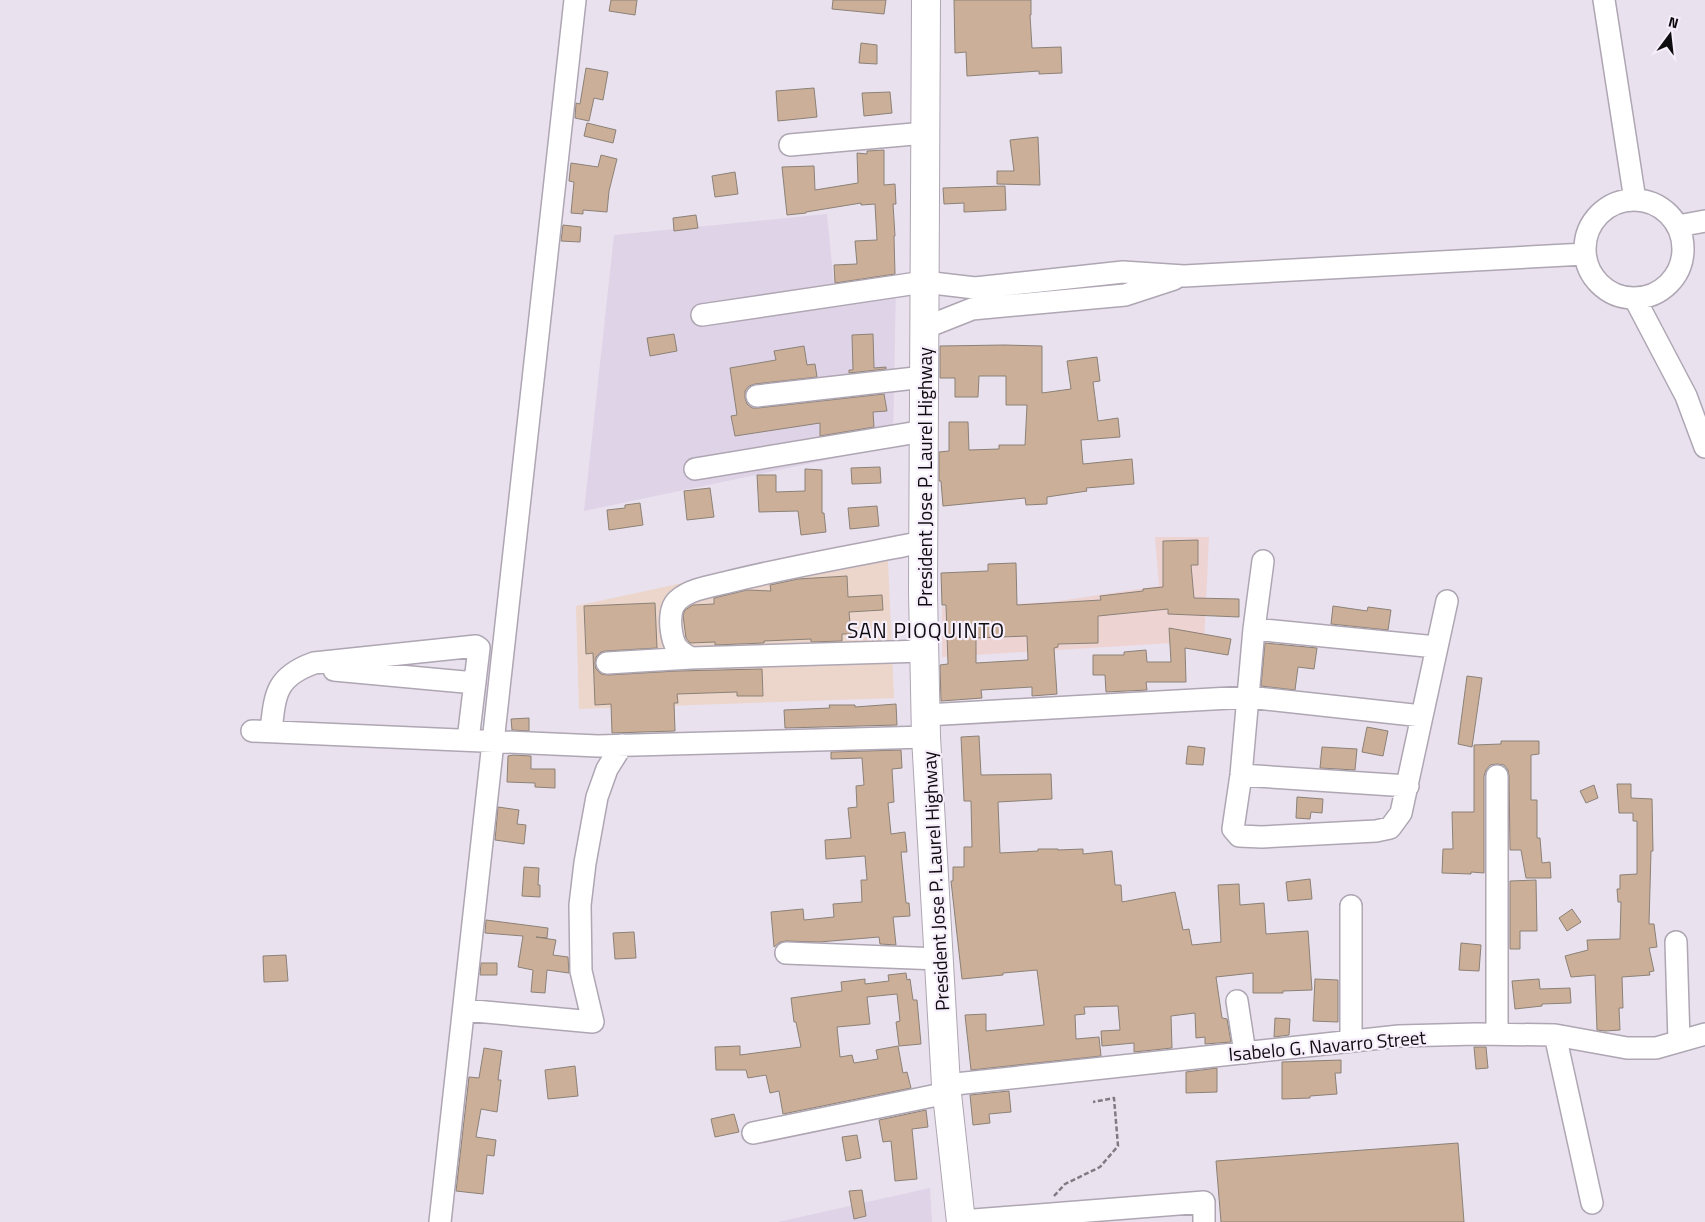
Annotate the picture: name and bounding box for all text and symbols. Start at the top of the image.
north arrow [1645,10,1695,60]
text: N [1666,11,1681,33]
street label: President Jose P. Laurel Highway [910,347,939,607]
district label: SAN PIOQUINTO [847,614,1005,646]
street label: President Jose P. Laurel Highway [914,750,956,1012]
street label: Isabelo G. Navarro Street [1227,1022,1427,1068]

